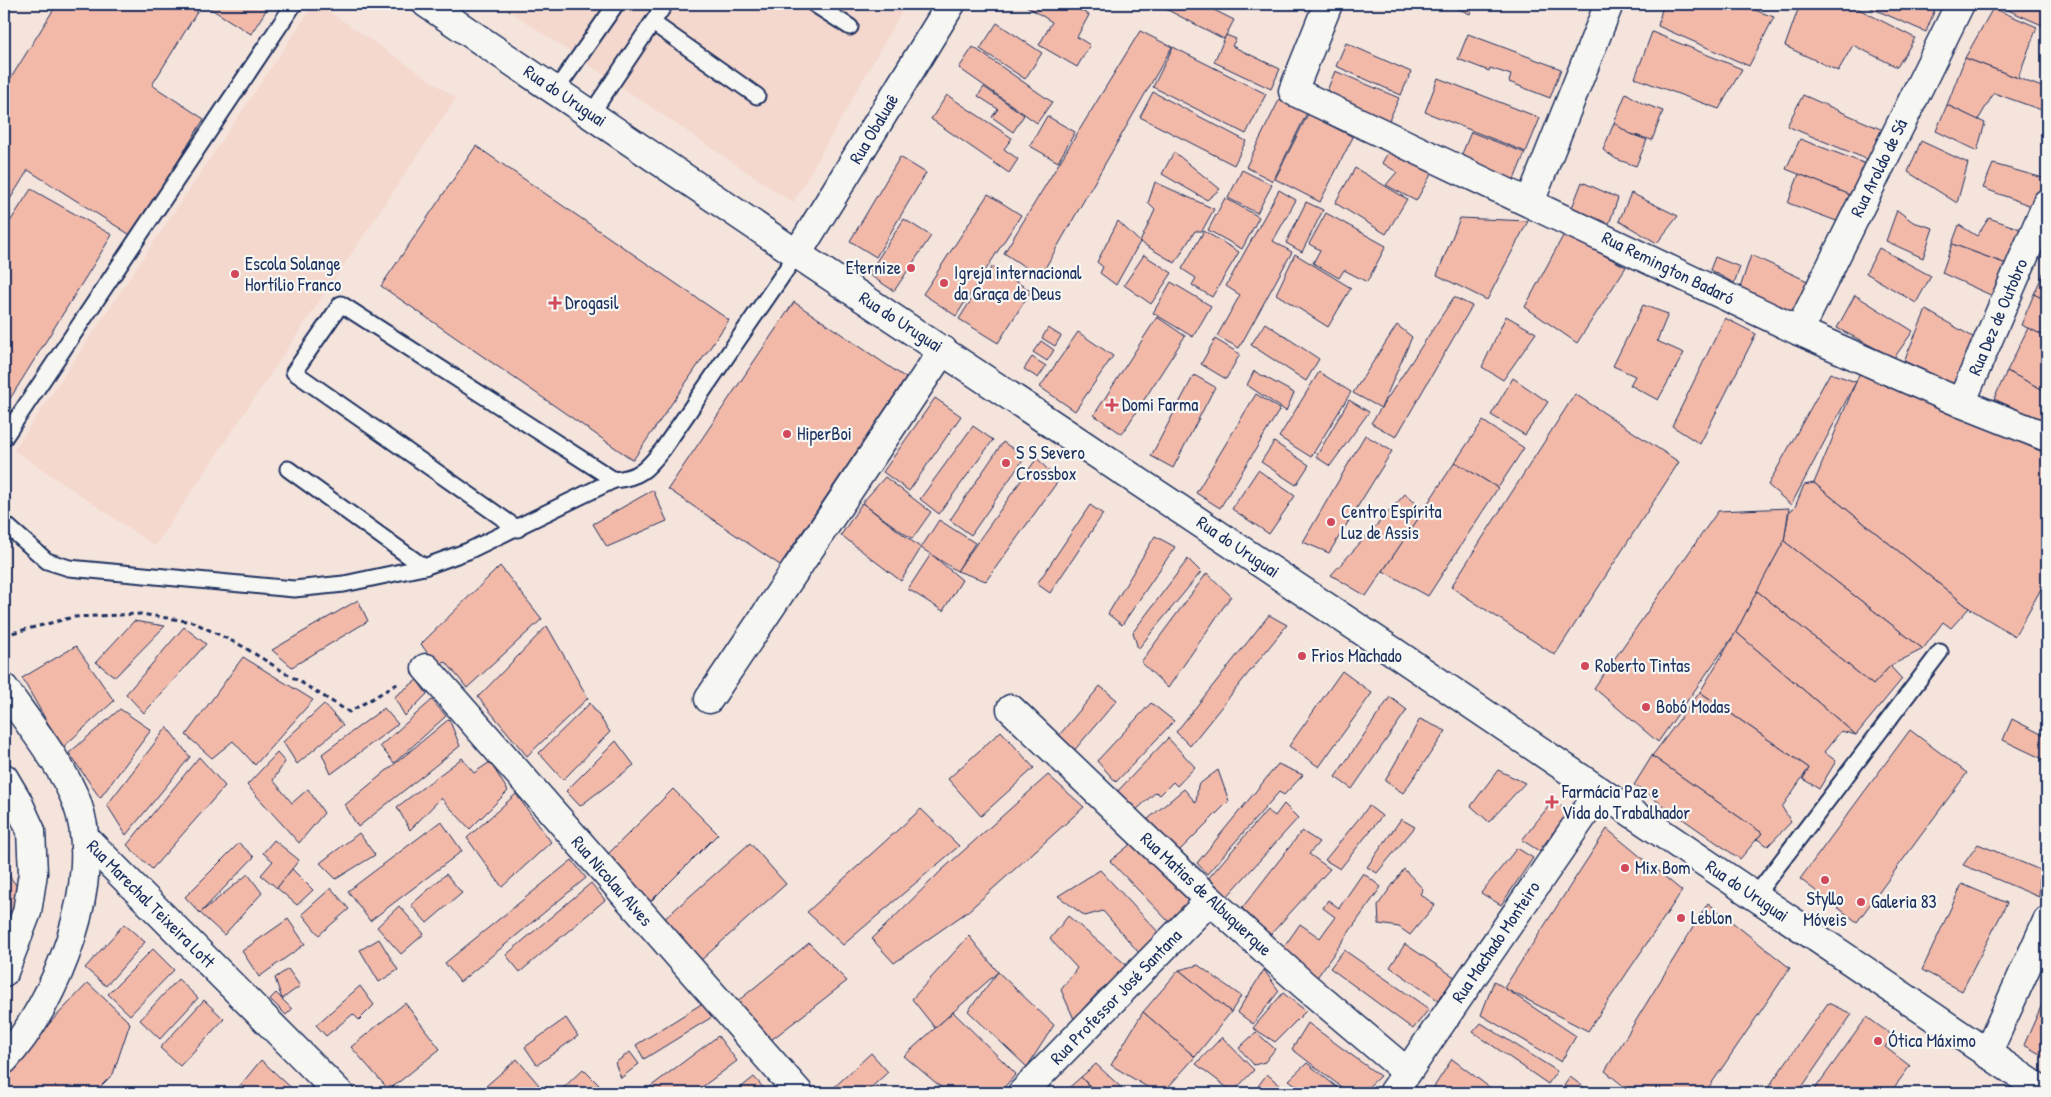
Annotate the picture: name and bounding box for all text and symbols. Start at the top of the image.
street label: Rua do Uruguai [519,59,612,133]
street label: Rua Obaluaê [843,89,904,168]
street label: Rua Aroldo de Sá [1844,114,1913,221]
street label: Rua Remington Badaró [1598,225,1739,310]
place label: Escola Solange Hortílio Franco [245,251,341,297]
place label: Eternize [846,255,901,280]
street label: Rua Dez de Outobro [1962,255,2033,379]
place label: Igreja internacional da Graça de Deus [954,260,1082,306]
marker: Eternize [905,262,917,274]
marker: Escola Solange Hortílio Franco [229,268,241,280]
marker: Igreja internacional da Graça de Deus [938,277,950,289]
street label: Rua do Uruguai [854,285,948,358]
place label: Drogasil [565,290,619,315]
marker: Drogasil [549,297,561,309]
place label: Domi Farma [1122,392,1198,417]
marker: Domi Farma [1106,399,1118,411]
place label: HiperBoi [797,421,852,446]
marker: HiperBoi [781,428,793,440]
place label: S S Severo Crossbox [1016,440,1085,486]
marker: S S Severo Crossbox [1000,457,1012,469]
place label: Centro Espírita Luz de Assis [1341,499,1442,545]
street label: Rua do Uruguai [1192,510,1285,584]
marker: Centro Espírita Luz de Assis [1325,516,1337,528]
place label: Frios Machado [1311,643,1402,668]
marker: Frios Machado [1296,650,1308,662]
place label: Roberto Tintas [1595,653,1690,678]
marker: Roberto Tintas [1579,660,1591,672]
place label: Bobó Modas [1656,694,1730,719]
marker: Bobó Modas [1640,701,1652,713]
place label: Farmácia Paz e Vida do Trabalhador [1561,779,1690,825]
marker: Farmácia Paz e Vida do Trabalhador [1546,796,1558,808]
street label: Rua Matias de Albuquerque [1135,826,1278,961]
street label: Rua Nicolau Alves [566,830,659,931]
street label: Rua Marechal Teixeira Lott [82,834,222,974]
street label: Rua do Uruguai [1701,854,1794,928]
place label: Mix Bom [1635,855,1691,880]
marker: Mix Bom [1619,862,1631,874]
marker: Styllo Móveis [1819,874,1831,886]
street label: Rua Machado Monteiro [1446,876,1546,1008]
place label: Styllo Móveis [1803,886,1847,932]
place label: Galeria 83 [1871,889,1937,914]
marker: Galeria 83 [1855,896,1867,908]
place label: Leblon [1691,905,1732,930]
marker: Leblon [1675,912,1687,924]
street label: Rua Professor José Santana [1044,923,1187,1070]
place label: Ótica Máximo [1888,1028,1976,1053]
marker: Ótica Máximo [1872,1035,1884,1047]

